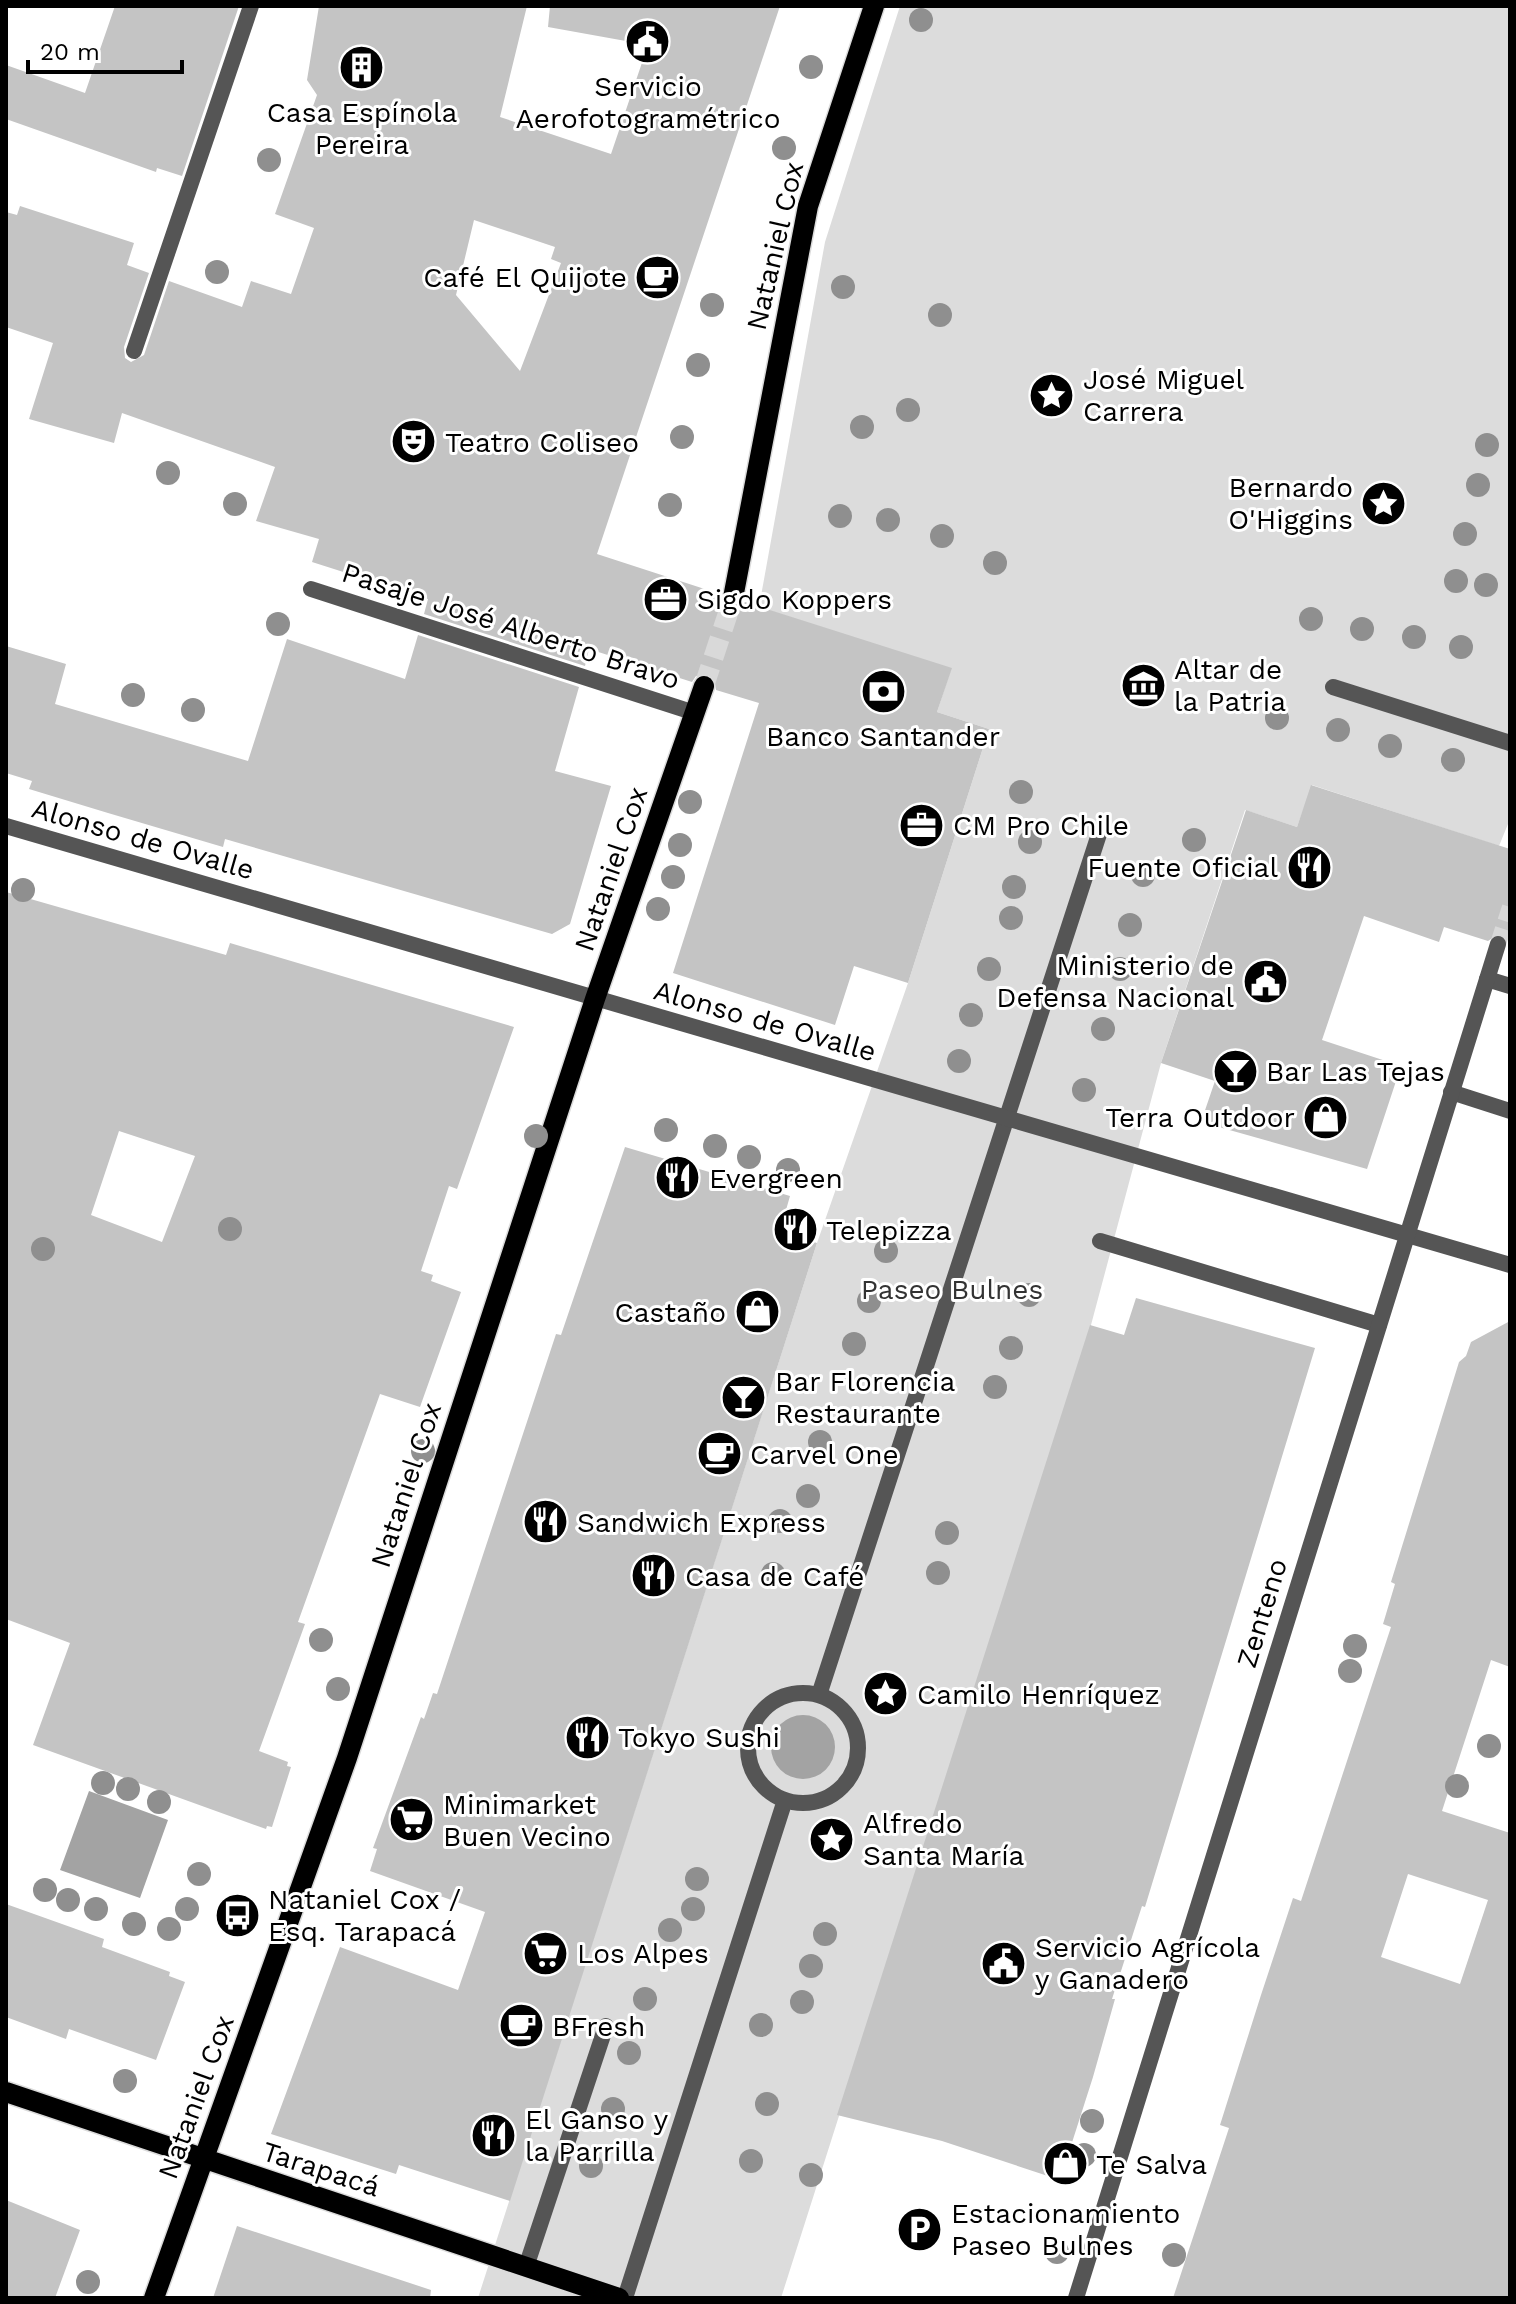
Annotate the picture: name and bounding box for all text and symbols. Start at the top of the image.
public building icon: Servicio Aerofotogramétrico [624,17,672,65]
scale bar [28,24,182,74]
text: 20 m [40,38,100,66]
building icon: Casa Espínola Pereira [338,44,386,92]
place label: Servicio Aerofotogramétrico [516,70,780,135]
place label: Casa Espínola Pereira [267,96,458,161]
street label: Nataniel Cox [740,159,810,333]
cafe icon: Café El Quijote [634,253,682,301]
place label: Café El Quijote [423,261,627,294]
place label: José Miguel Carrera [1083,363,1245,428]
place icon: José Miguel Carrera [1028,371,1076,419]
theatre icon: Teatro Coliseo [390,418,438,466]
place label: Teatro Coliseo [445,426,639,459]
place label: Bernardo O'Higgins [1228,471,1353,536]
place icon: Bernardo O'Higgins [1360,479,1408,527]
street label: Pasaje José Alberto Bravo [338,556,684,696]
office icon: Sigdo Koppers [642,575,690,623]
place label: Sigdo Koppers [697,583,892,616]
place label: Altar de la Patria [1174,653,1286,718]
museum icon: Altar de la Patria [1119,661,1167,709]
bank icon: Banco Santander [859,668,907,716]
place label: Banco Santander [766,720,1000,753]
street label: Nataniel Cox [567,782,655,956]
street label: Alonso de Ovalle [28,791,258,887]
office icon: CM Pro Chile [898,801,946,849]
place label: CM Pro Chile [953,809,1129,842]
restaurant icon: Fuente Oficial [1285,843,1333,891]
place label: Fuente Oficial [1087,851,1278,884]
place label: Ministerio de Defensa Nacional [996,949,1234,1014]
public building icon: Ministerio de Defensa Nacional [1241,957,1289,1005]
street label: Alonso de Ovalle [650,973,880,1069]
bar icon: Bar Las Tejas [1211,1047,1259,1095]
place label: Bar Las Tejas [1266,1055,1445,1088]
shop icon: Terra Outdoor [1302,1093,1350,1141]
place label: Terra Outdoor [1105,1101,1295,1134]
restaurant icon: Evergreen [654,1154,702,1202]
place label: Evergreen [709,1162,843,1195]
restaurant icon: Telepizza [771,1206,819,1254]
place label: Telepizza [826,1214,952,1247]
park label: Paseo Bulnes [861,1273,1043,1306]
shop icon: Castaño [733,1288,781,1336]
place label: Castaño [614,1296,726,1329]
place label: Bar Florencia Restaurante [775,1365,956,1430]
bar icon: Bar Florencia Restaurante [720,1373,768,1421]
street label: Nataniel Cox [364,1398,448,1572]
cafe icon: Carvel One [695,1430,743,1478]
place label: Carvel One [750,1438,899,1471]
restaurant icon: Sandwich Express [522,1498,570,1546]
place label: Sandwich Express [577,1506,826,1539]
restaurant icon: Casa de Café [630,1552,678,1600]
street label: Zenteno [1230,1554,1294,1672]
place label: Casa de Café [685,1560,865,1593]
place icon: Camilo Henríquez [862,1670,910,1718]
place label: Camilo Henríquez [917,1678,1160,1711]
restaurant icon: Tokyo Sushi [563,1713,611,1761]
place label: Tokyo Sushi [618,1721,780,1754]
place label: Minimarket Buen Vecino [443,1788,611,1853]
supermarket icon: Minimarket Buen Vecino [388,1796,436,1844]
place label: Alfredo Santa María [863,1807,1025,1872]
place icon: Alfredo Santa María [808,1815,856,1863]
place label: Nataniel Cox / Esq. Tarapacá [268,1883,461,1948]
bus stop icon: Nataniel Cox / Esq. Tarapacá [213,1891,261,1939]
supermarket icon: Los Alpes [522,1929,570,1977]
place label: Servicio Agrícola y Ganadero [1035,1931,1260,1996]
place label: Los Alpes [577,1937,709,1970]
public building icon: Servicio Agrícola y Ganadero [980,1939,1028,1987]
cafe icon: BFresh [497,2002,545,2050]
place label: BFresh [552,2010,645,2043]
street label: Nataniel Cox [151,2011,241,2183]
place label: El Ganso y la Parrilla [525,2103,669,2168]
restaurant icon: El Ganso y la Parrilla [470,2111,518,2159]
street label: Tarapacá [258,2134,384,2204]
shop icon: Te Salva [1041,2140,1089,2188]
place label: Te Salva [1096,2148,1207,2181]
place label: Estacionamiento Paseo Bulnes [951,2197,1180,2262]
parking icon: Estacionamiento Paseo Bulnes [896,2205,944,2253]

